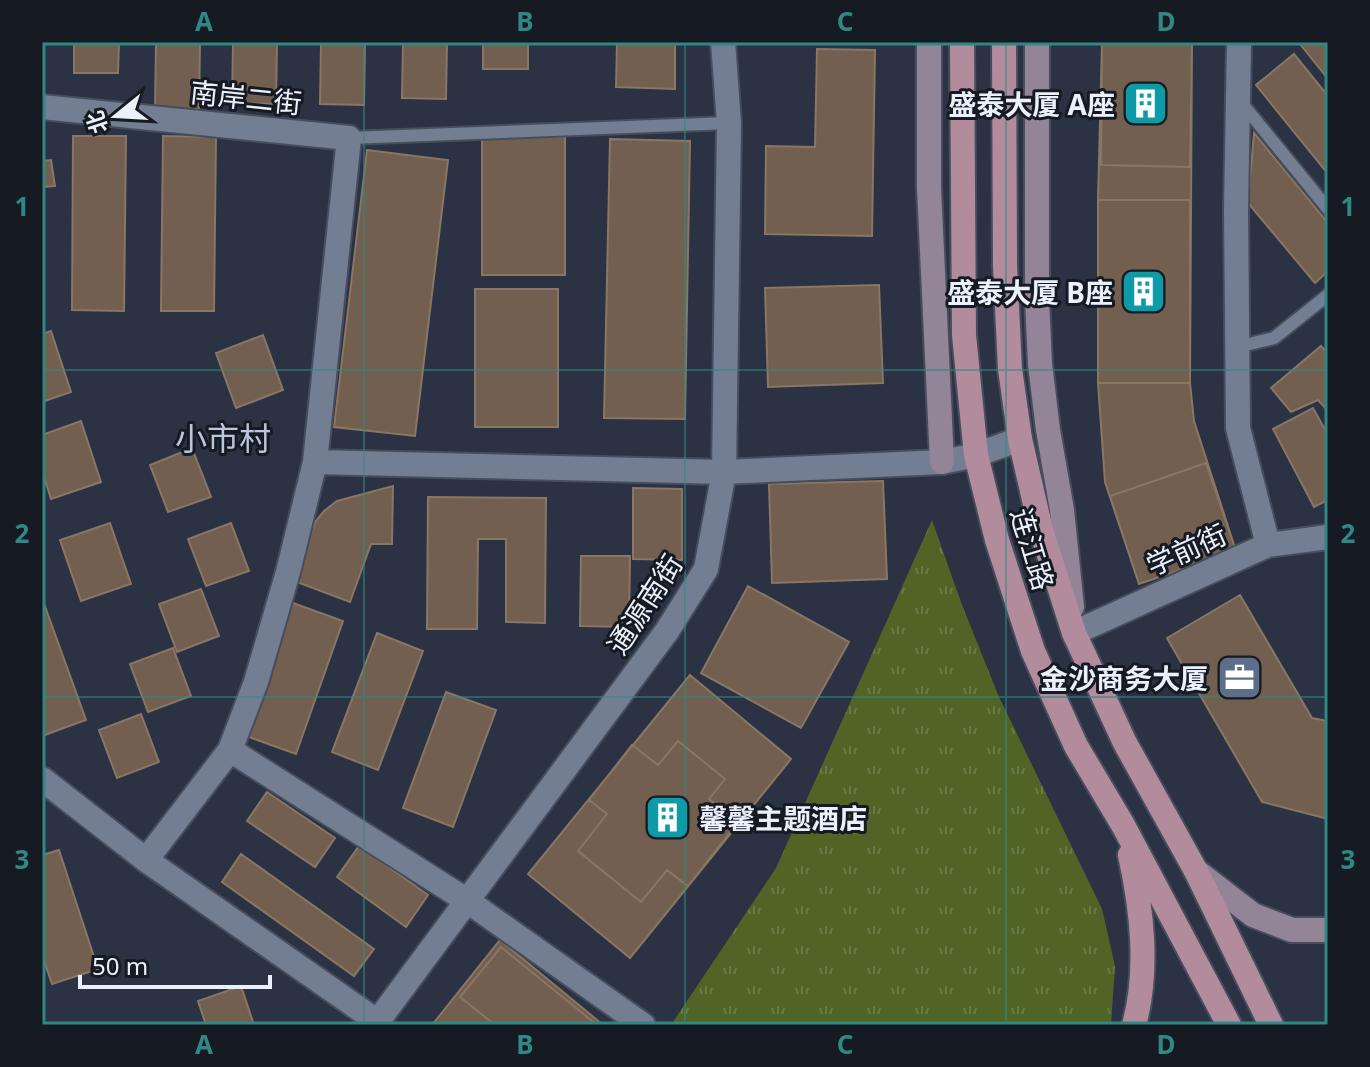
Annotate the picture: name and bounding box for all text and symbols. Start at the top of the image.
text: A [195,3,213,39]
text: B [516,3,534,39]
text: C [837,3,853,39]
text: D [1156,3,1176,39]
street label: 南岸二街 [188,72,304,122]
north arrow [76,76,156,156]
building icon: 盛泰大厦 A座 [1122,80,1170,128]
place label: 盛泰大厦 A座 [948,85,1115,123]
text: 北 [78,107,114,138]
text: 1 [15,188,29,224]
text: 1 [1341,188,1355,224]
building icon: 盛泰大厦 B座 [1120,268,1168,316]
place label: 盛泰大厦 B座 [947,273,1113,311]
district label: 小市村 [175,416,271,459]
street label: 连江路 [1003,503,1063,595]
text: 2 [15,515,30,551]
street label: 学前街 [1140,515,1232,583]
text: 2 [1341,515,1356,551]
street label: 通源南街 [598,547,690,661]
office icon: 金沙商务大厦 [1215,654,1263,702]
place label: 金沙商务大厦 [1040,659,1208,697]
building icon: 馨馨主题酒店 [644,794,692,842]
place label: 馨馨主题酒店 [699,799,867,837]
text: 3 [15,841,29,877]
text: 3 [1341,841,1355,877]
scale bar [80,939,270,989]
text: 50 m [92,949,148,982]
text: A [195,1026,213,1062]
text: B [516,1026,534,1062]
text: C [837,1026,853,1062]
text: D [1156,1026,1176,1062]

